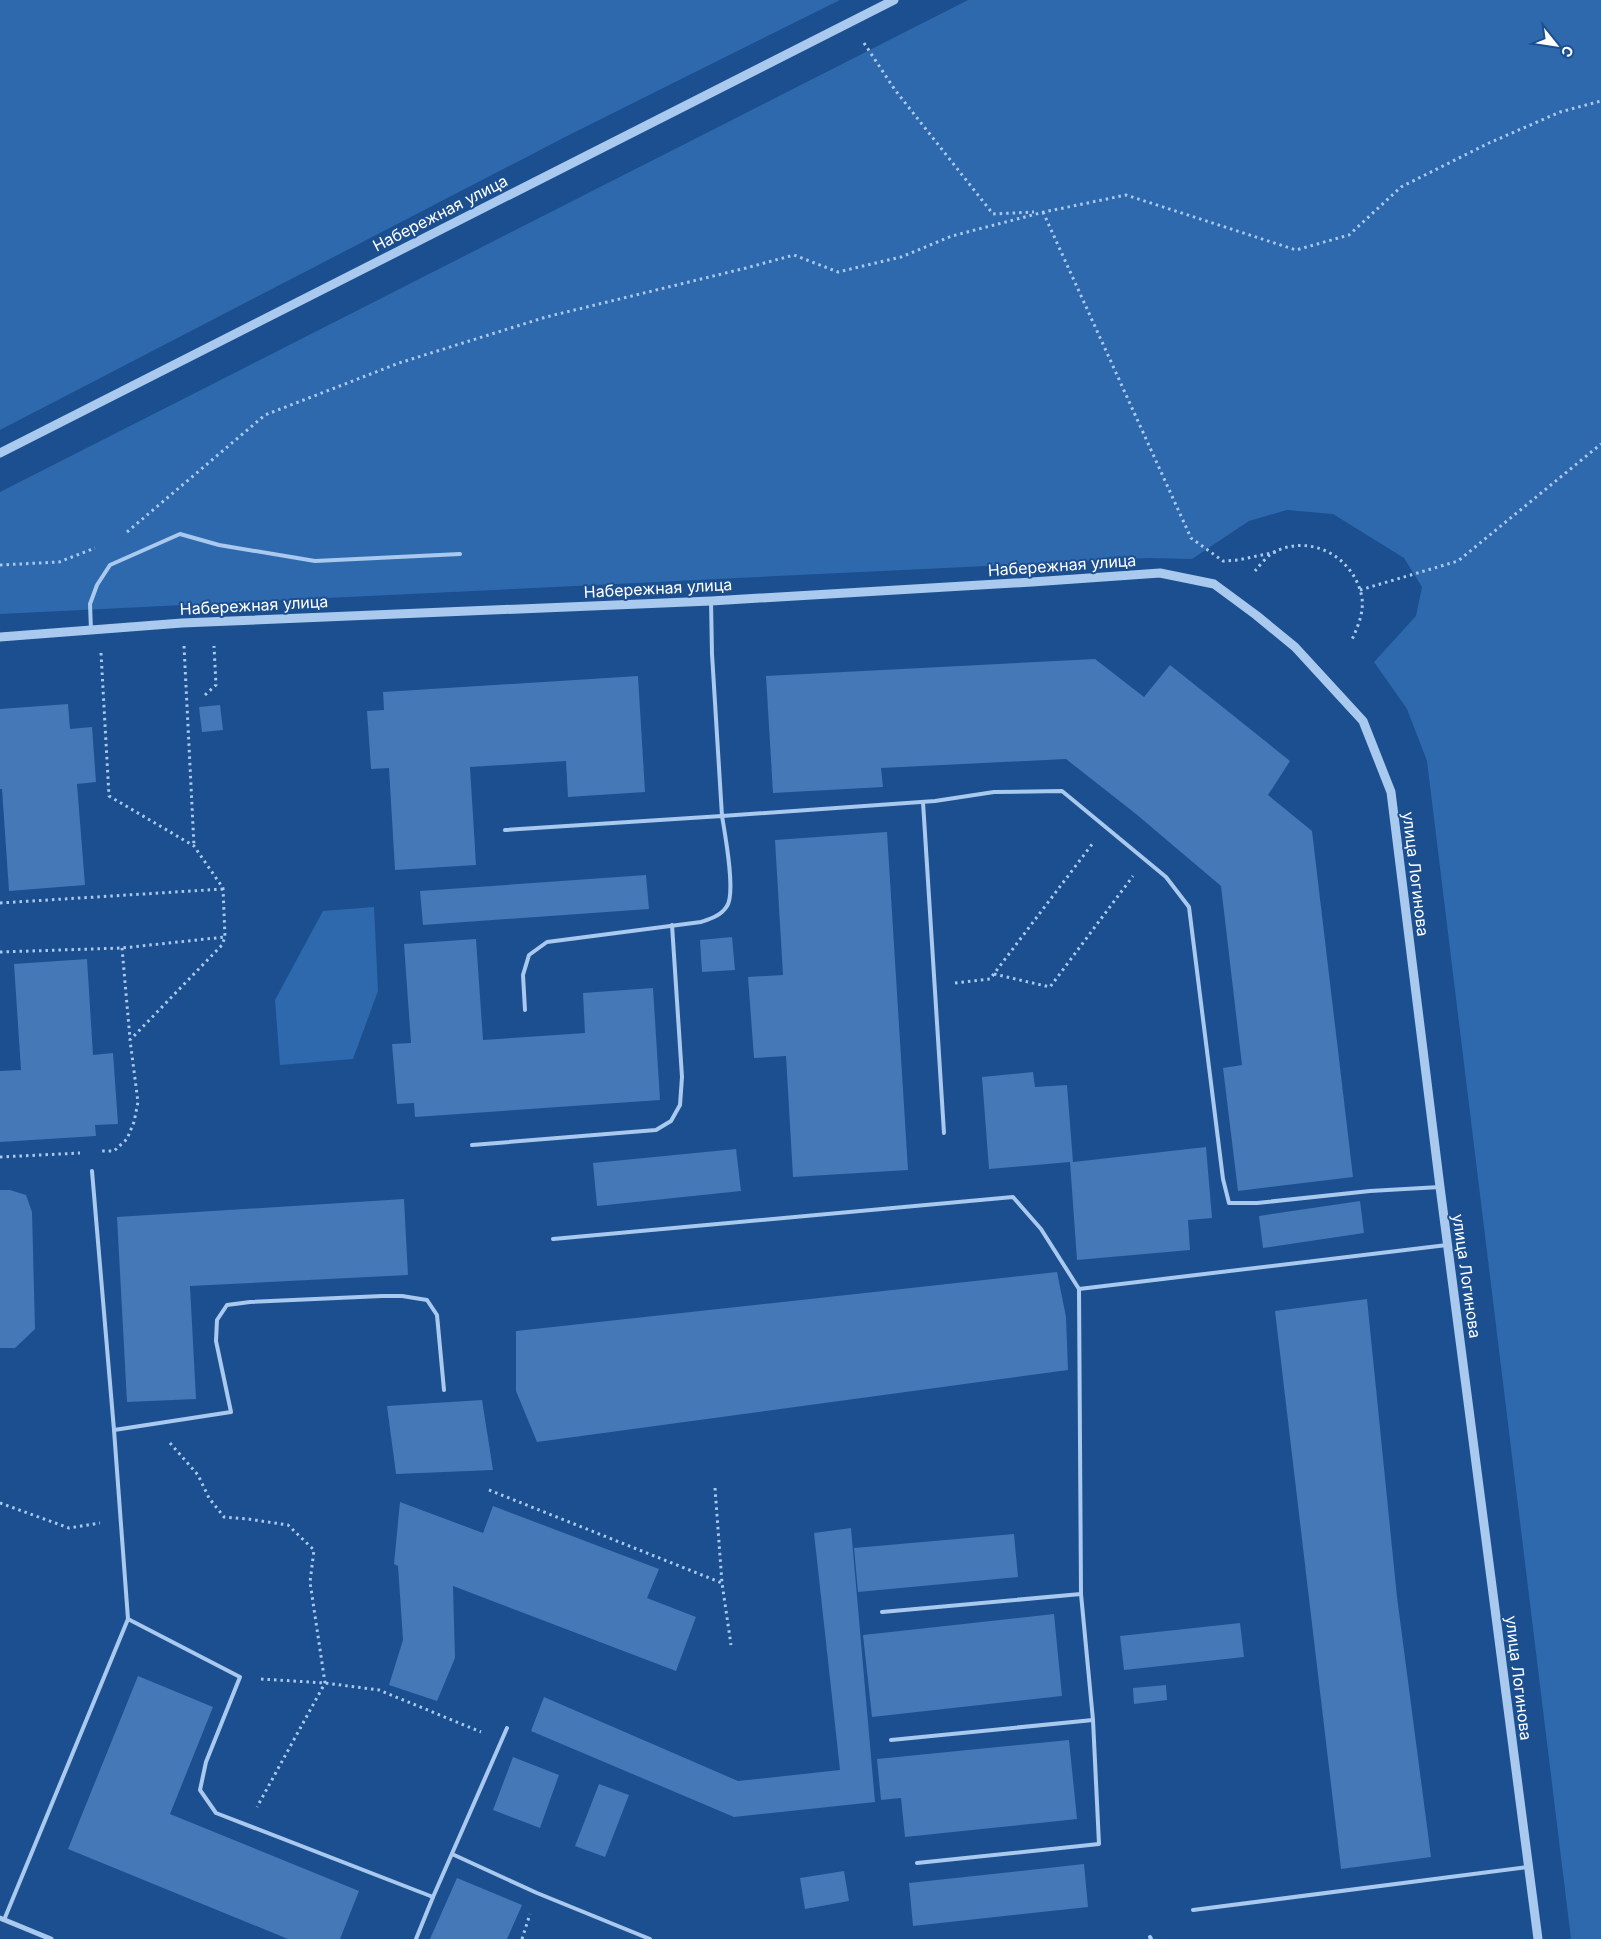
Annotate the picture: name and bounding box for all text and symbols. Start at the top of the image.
north arrow [1531,20,1581,70]
text: С [1558,43,1578,60]
street label: Набережная улица [369,170,511,256]
street label: Набережная улица [987,550,1137,580]
street label: Набережная улица [583,574,733,602]
street label: Набережная улица [179,591,329,619]
street label: улица Логинова [1398,811,1434,937]
street label: улица Логинова [1448,1213,1486,1339]
street label: улица Логинова [1501,1615,1537,1741]

